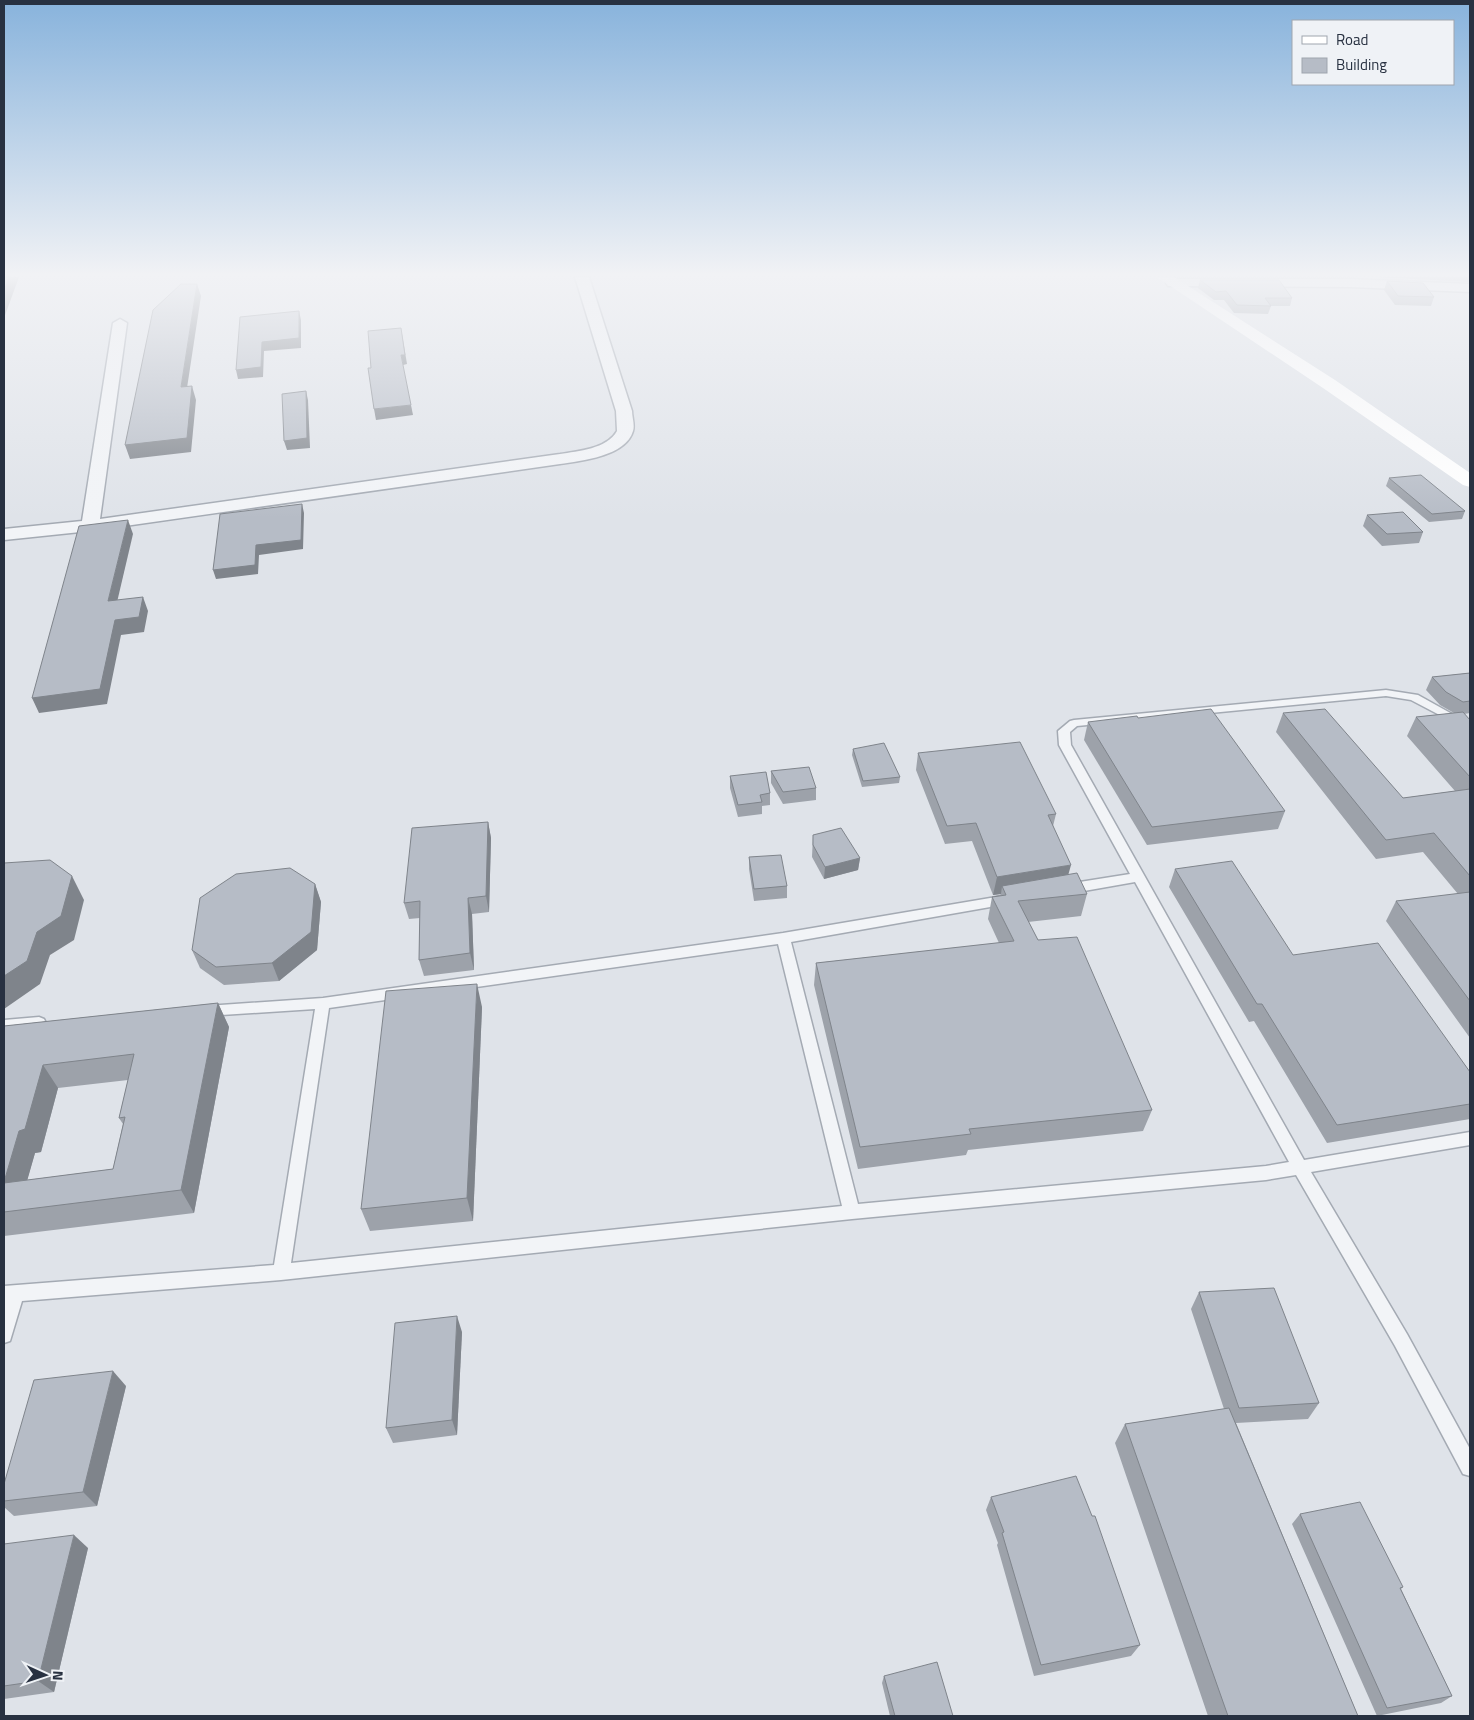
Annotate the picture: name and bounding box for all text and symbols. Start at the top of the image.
legend [1292,20,1454,85]
text: Road [1336,28,1368,51]
text: Building [1336,53,1387,76]
north arrow [20,1650,70,1700]
text: N [48,1670,69,1681]

